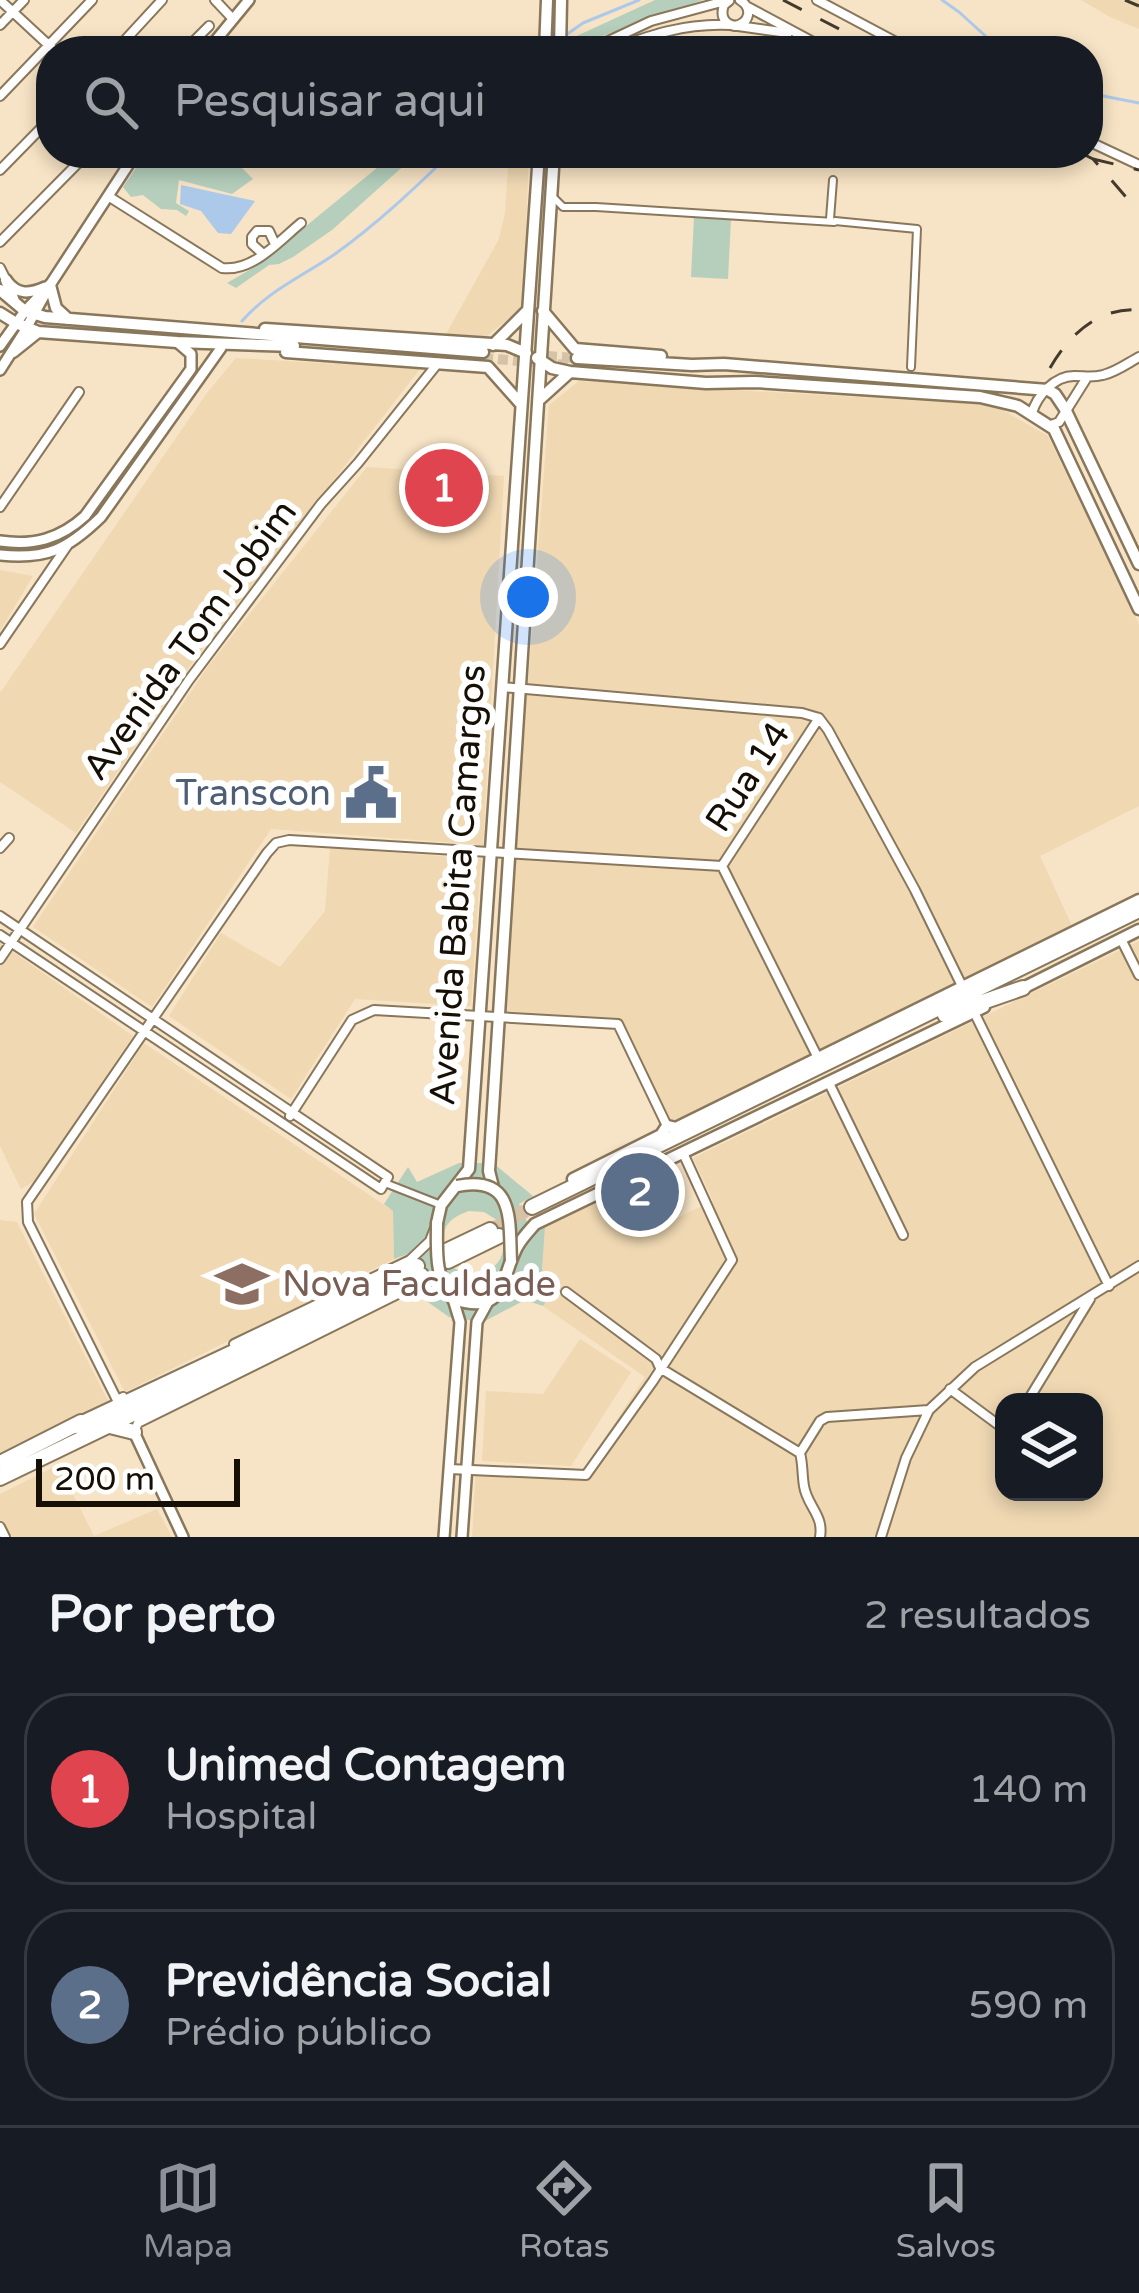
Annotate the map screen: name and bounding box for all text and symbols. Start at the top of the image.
search box [36,36,1103,168]
icon: search [78,69,144,135]
text: Pesquisar aqui [174,75,486,129]
pin: 1 [405,443,483,533]
street label: Avenida Tom Jobim [74,492,306,788]
your location [498,567,558,627]
street label: Avenida Babita Camargos [421,663,495,1107]
street label: Rua 14 [697,714,799,840]
public building icon: Transcon [342,764,400,822]
place label: Transcon [175,772,331,815]
pin: 2 [601,1147,679,1237]
school or university icon: Nova Faculdade [213,1255,271,1313]
place label: Nova Faculdade [282,1263,556,1306]
map controls [995,1393,1103,1501]
button: layers [995,1393,1103,1501]
scale bar [36,1453,240,1506]
text: 200 m [54,1460,155,1499]
text: Por perto [48,1584,276,1646]
text: 2 resultados [864,1592,1091,1639]
text: Unimed Contagem [165,1739,566,1793]
text: 1 [78,1766,102,1813]
text: 140 m [969,1766,1088,1813]
text: Hospital [165,1793,317,1840]
text: Previdência Social [165,1955,552,2009]
text: 2 [78,1982,102,2029]
text: 590 m [969,1982,1088,2029]
text: Prédio público [165,2009,432,2056]
tab: Mapa [143,2155,233,2266]
tab: Rotas [519,2155,609,2266]
tab: Salvos [896,2155,996,2266]

